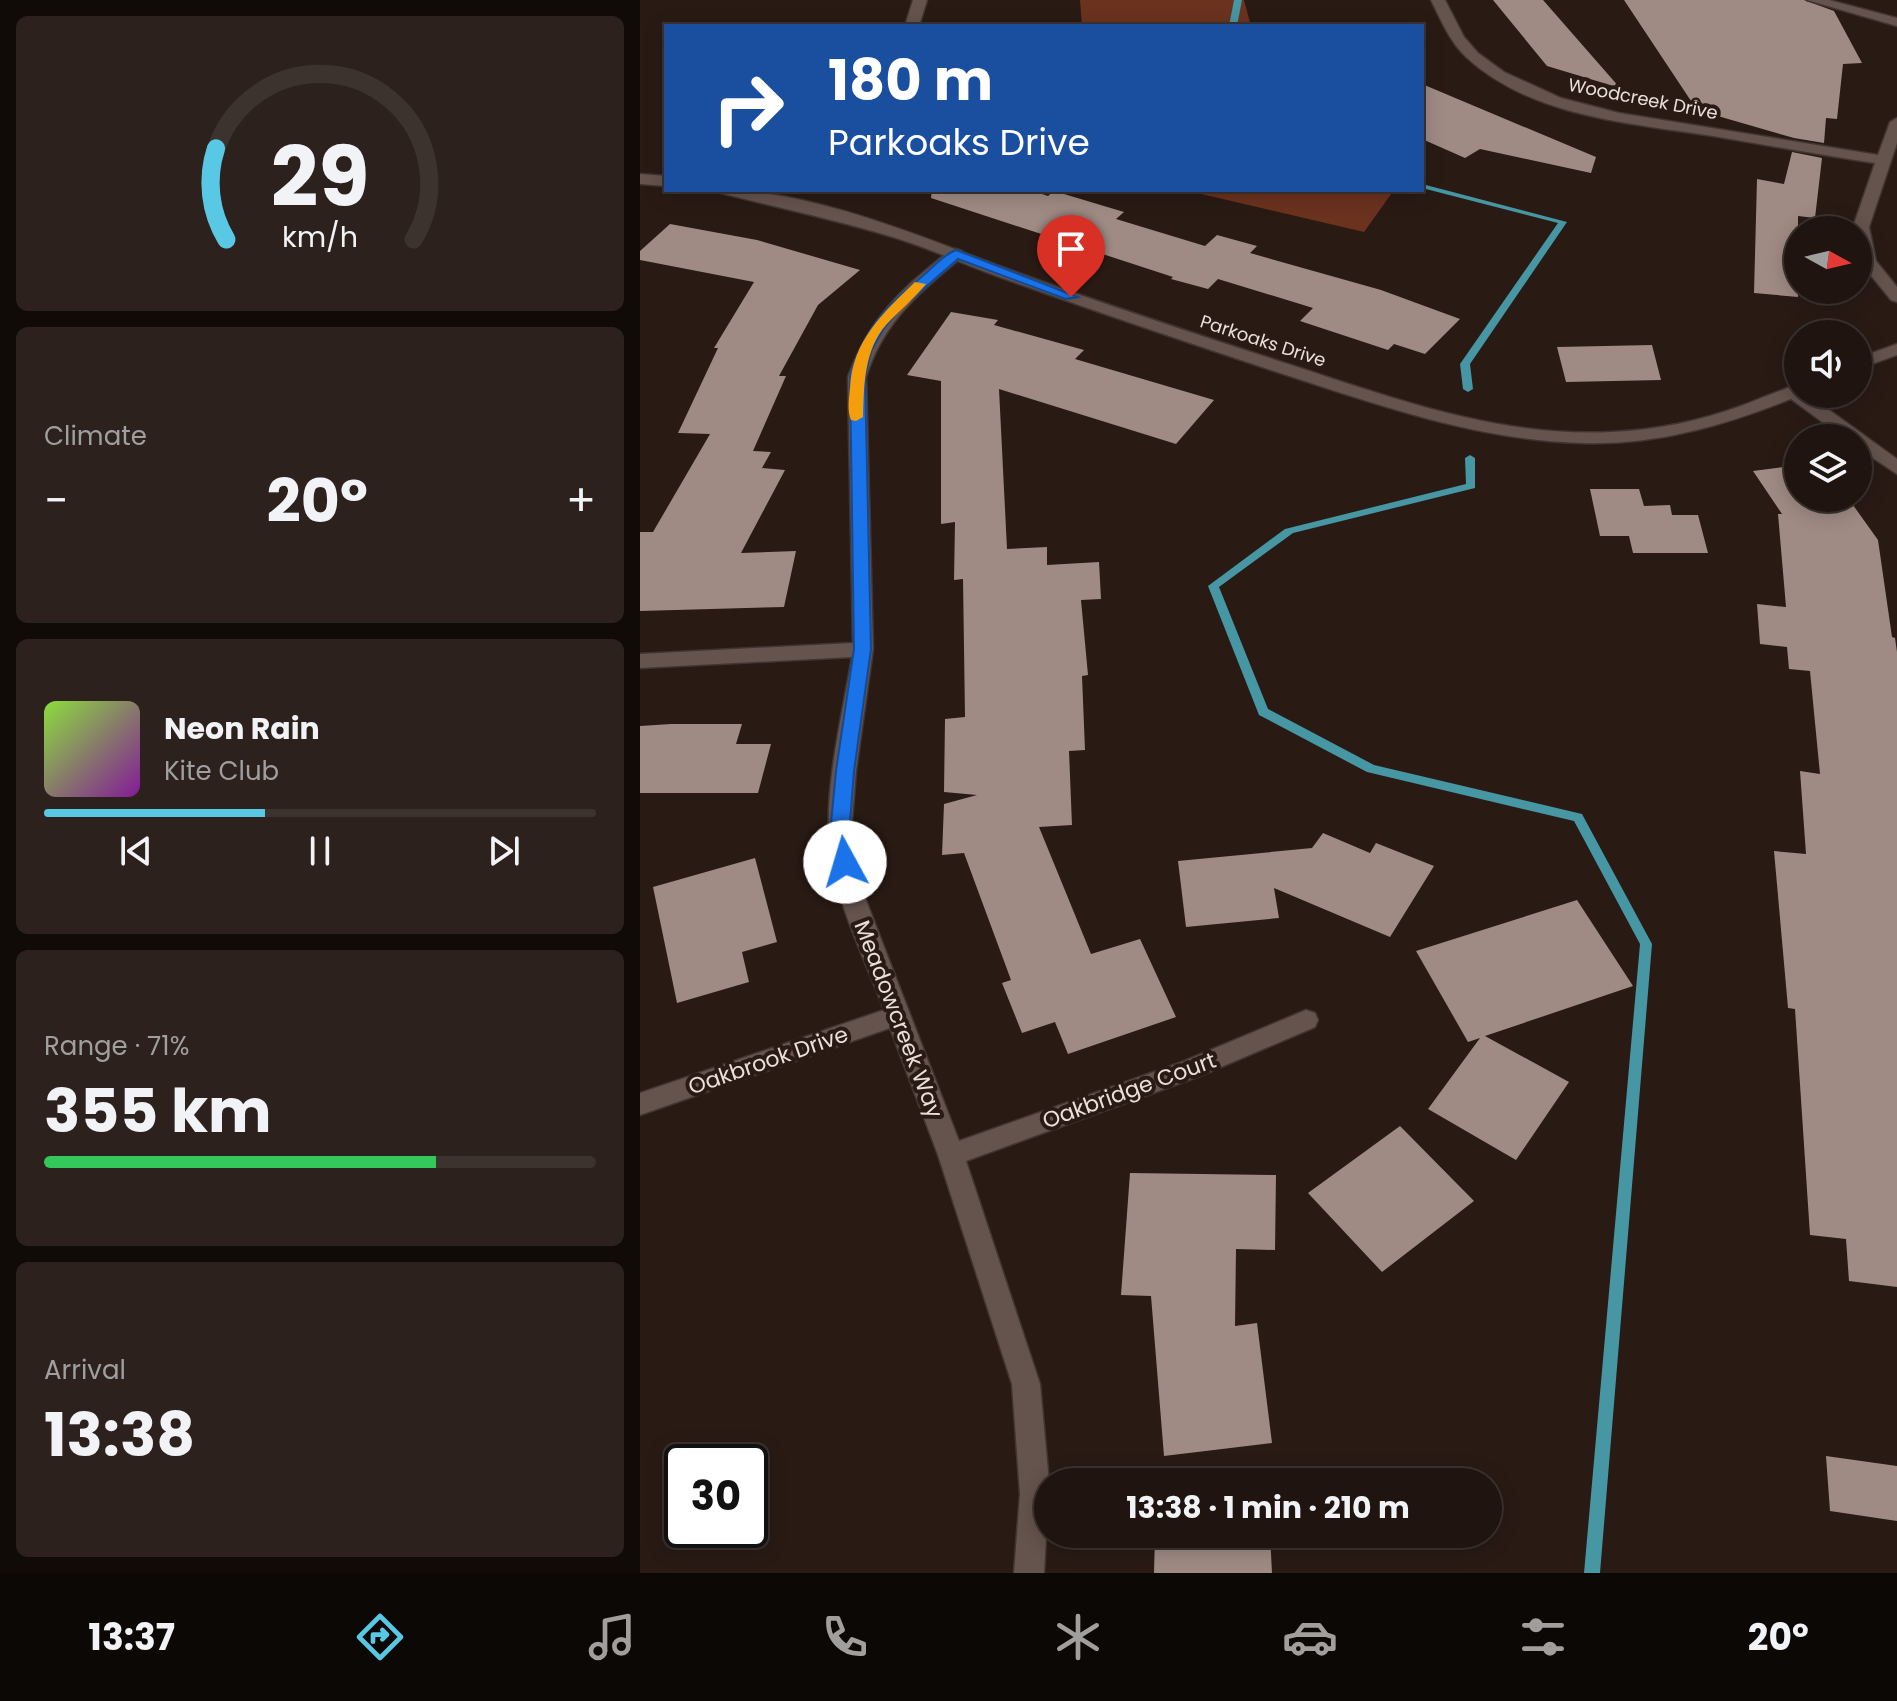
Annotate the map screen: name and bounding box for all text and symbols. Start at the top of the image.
text: 180 m [828,41,993,120]
icon: right [696,56,800,160]
street label: Woodcreek Drive [1566,72,1720,125]
text: Parkoaks Drive [828,117,1090,168]
text: 29 [271,118,369,234]
pin [1037,215,1105,297]
north arrow [1784,216,1872,304]
map controls [1784,216,1872,512]
text: km/h [282,217,358,257]
icon: arrive [1049,227,1093,271]
street label: Parkoaks Drive [1197,308,1329,373]
button: sound [1784,320,1872,408]
text: Climate [44,418,147,454]
button: layers [1784,424,1872,512]
text: 20° [267,459,368,543]
text: − [44,470,68,531]
text: + [566,470,596,531]
text: Neon Rain [164,707,320,750]
text: Kite Club [164,753,279,789]
position arrow [803,820,887,904]
icon: previous [114,829,158,873]
icon: pause [298,829,342,873]
icon: next [482,829,526,873]
street label: Meadowcreek Way [847,916,951,1123]
street label: Oakbrook Drive [684,1019,852,1102]
text: Range · 71% [44,1028,189,1064]
street label: Oakbridge Court [1038,1045,1220,1136]
text: 355 km [44,1069,272,1153]
text: Arrival [44,1352,126,1388]
text: 13:38 [44,1393,195,1477]
speed limit sign: 30 [664,1444,768,1548]
text: 13:38 · 1 min · 210 m [1126,1486,1410,1529]
icon: directions [352,1609,408,1665]
icon: music [584,1609,640,1665]
icon: phone [817,1609,873,1665]
icon: climate [1050,1609,1106,1665]
icon: car [1282,1609,1338,1665]
icon: filters [1515,1609,1571,1665]
text: 13:37 [88,1612,175,1663]
text: 20° [1748,1612,1809,1663]

